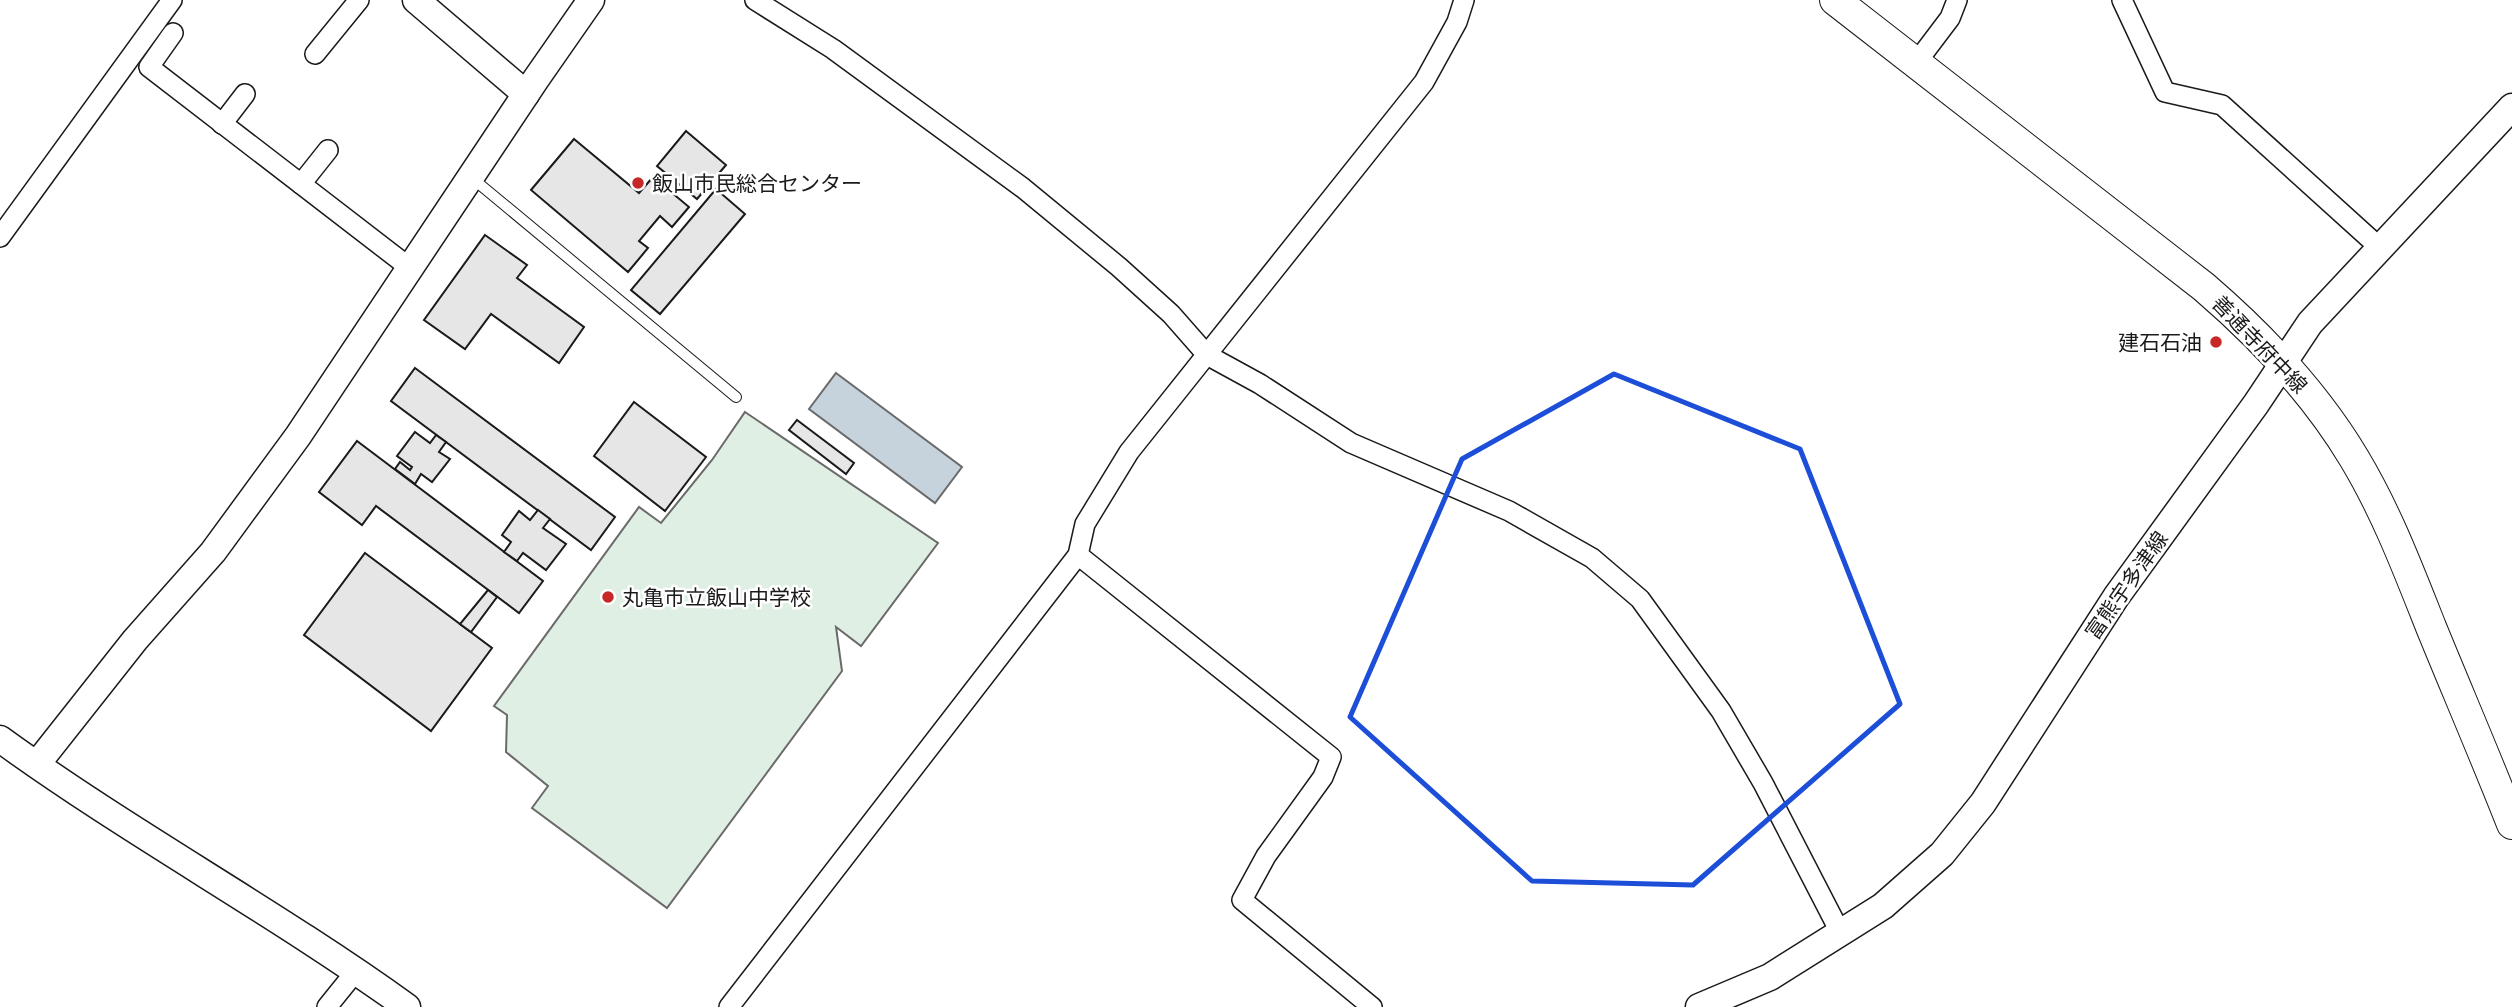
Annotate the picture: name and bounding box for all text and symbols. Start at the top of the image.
place label: 飯山市民総合センター [652,171,862,195]
marker: 飯山市民総合センター [630,175,646,191]
street label: 善通寺府中線 [2208,290,2312,398]
place label: 建石石油 [2118,330,2202,354]
marker: 建石石油 [2208,334,2224,350]
street label: 富熊宇多津線 [2080,527,2172,643]
place label: 丸亀市立飯山中学校 [622,585,811,609]
marker: 丸亀市立飯山中学校 [600,589,616,605]

